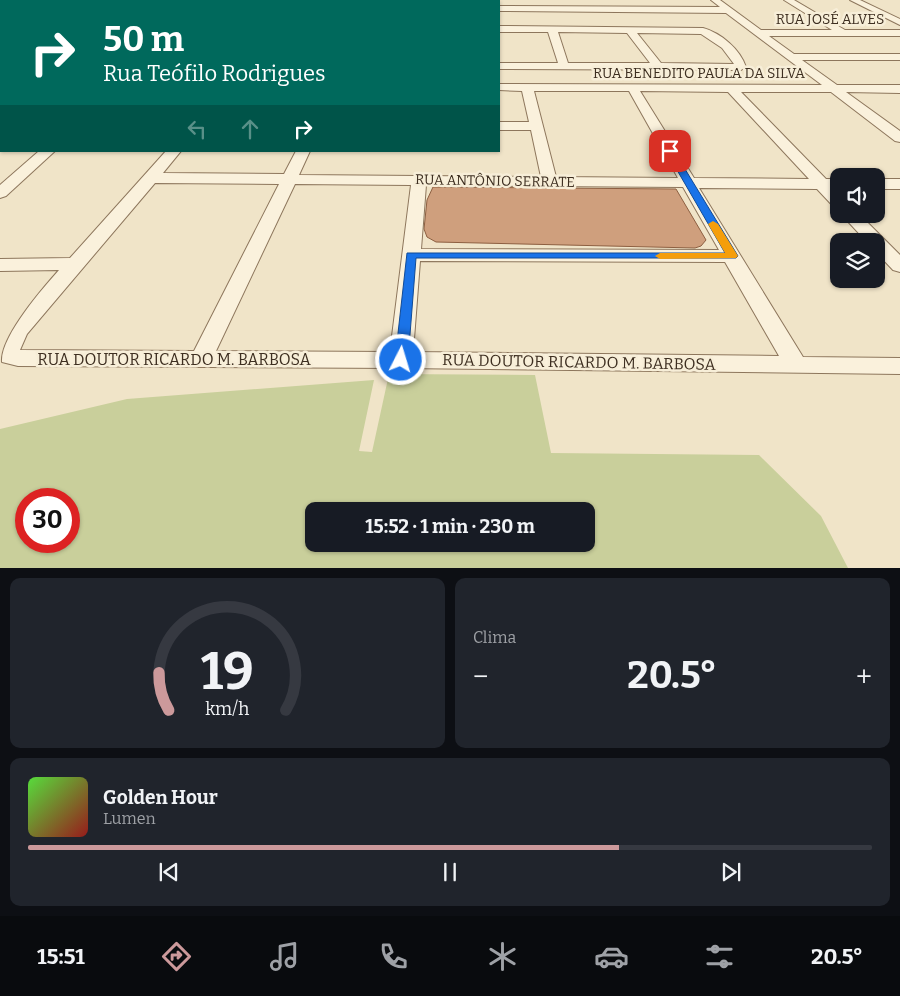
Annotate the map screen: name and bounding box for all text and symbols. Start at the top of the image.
street label: RUA JOSÉ ALVES [776,10,884,28]
text: 50 m [103,18,184,60]
icon: right [20,20,85,85]
text: Rua Teófilo Rodrigues [103,60,326,87]
street label: RUA BENEDITO PAULA DA SILVA [593,65,805,82]
icon: left [183,115,211,143]
icon: ahead [236,115,264,143]
icon: right [289,115,317,143]
pin [649,130,691,172]
icon: arrive [656,137,684,165]
map controls [830,168,885,288]
button: sound [830,168,885,223]
street label: RUA ANTÔNIO SERRATE [415,170,575,191]
button: layers [830,233,885,288]
position arrow [374,333,426,385]
street label: RUA DOUTOR RICARDO M. BARBOSA [37,350,311,369]
street label: RUA DOUTOR RICARDO M. BARBOSA [442,350,717,374]
speed limit sign: 30 [15,488,80,553]
text: 15:52 · 1 min · 230 m [365,515,535,538]
text: Clima [473,628,516,647]
text: 19 [201,640,254,703]
text: 20.5° [627,652,717,698]
text: − [473,660,488,693]
text: + [856,660,872,693]
text: km/h [205,698,250,720]
text: Golden Hour [103,786,218,809]
text: Lumen [103,809,156,828]
icon: previous [155,858,183,886]
icon: pause [436,858,464,886]
icon: next [717,858,745,886]
icon: directions [159,939,194,974]
icon: music [267,939,302,974]
icon: phone [376,939,411,974]
icon: climate [485,939,520,974]
icon: car [594,939,629,974]
icon: filters [702,939,737,974]
text: 15:51 [37,943,85,970]
text: 20.5° [811,943,863,970]

